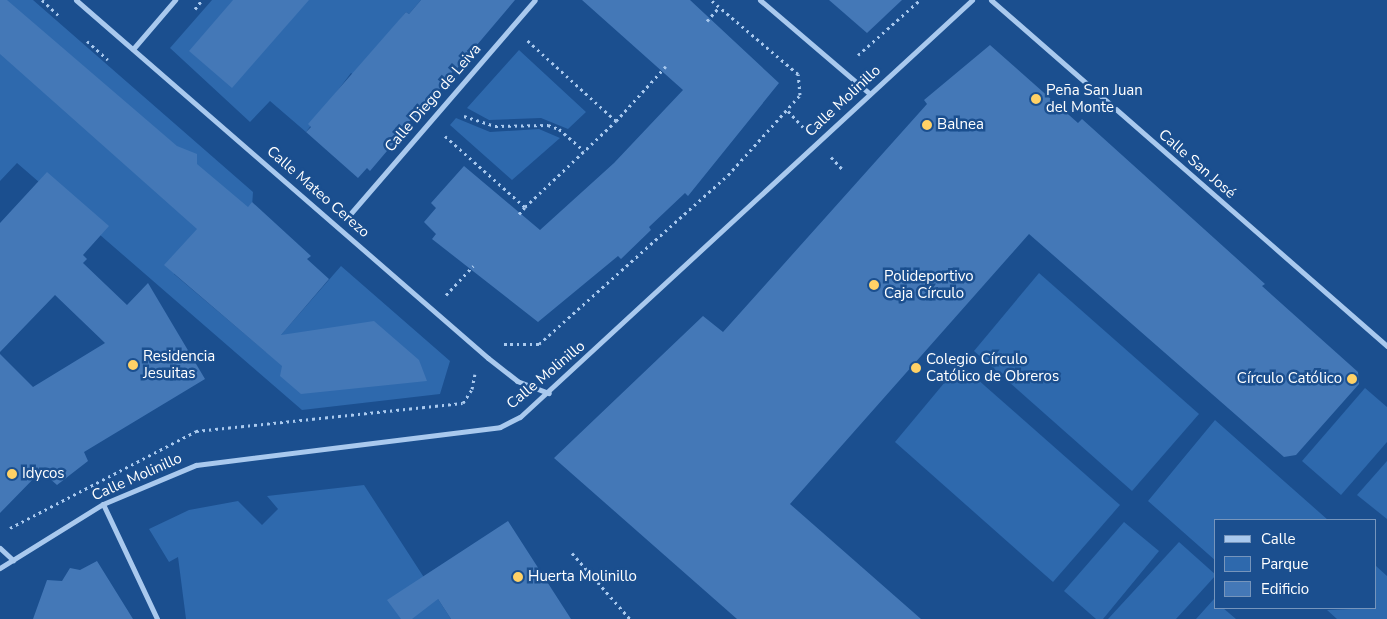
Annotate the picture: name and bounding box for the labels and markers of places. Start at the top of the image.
place label: Peña San Juan del Monte [1046,81,1143,116]
marker: Peña San Juan del Monte [1030,93,1042,105]
place label: Balnea [937,116,984,134]
marker: Balnea [921,119,933,131]
place label: Polideportivo Caja Círculo [884,267,974,302]
marker: Polideportivo Caja Círculo [868,279,880,291]
place label: Residencia Jesuitas [143,347,215,382]
place label: Colegio Círculo Católico de Obreros [926,350,1059,385]
marker: Residencia Jesuitas [127,359,139,371]
marker: Colegio Círculo Católico de Obreros [910,362,922,374]
place label: Círculo Católico [1237,370,1342,388]
marker: Círculo Católico [1346,373,1358,385]
place label: Idycos [22,465,65,483]
marker: Idycos [6,468,18,480]
place label: Huerta Molinillo [528,568,637,586]
marker: Huerta Molinillo [512,571,524,583]

